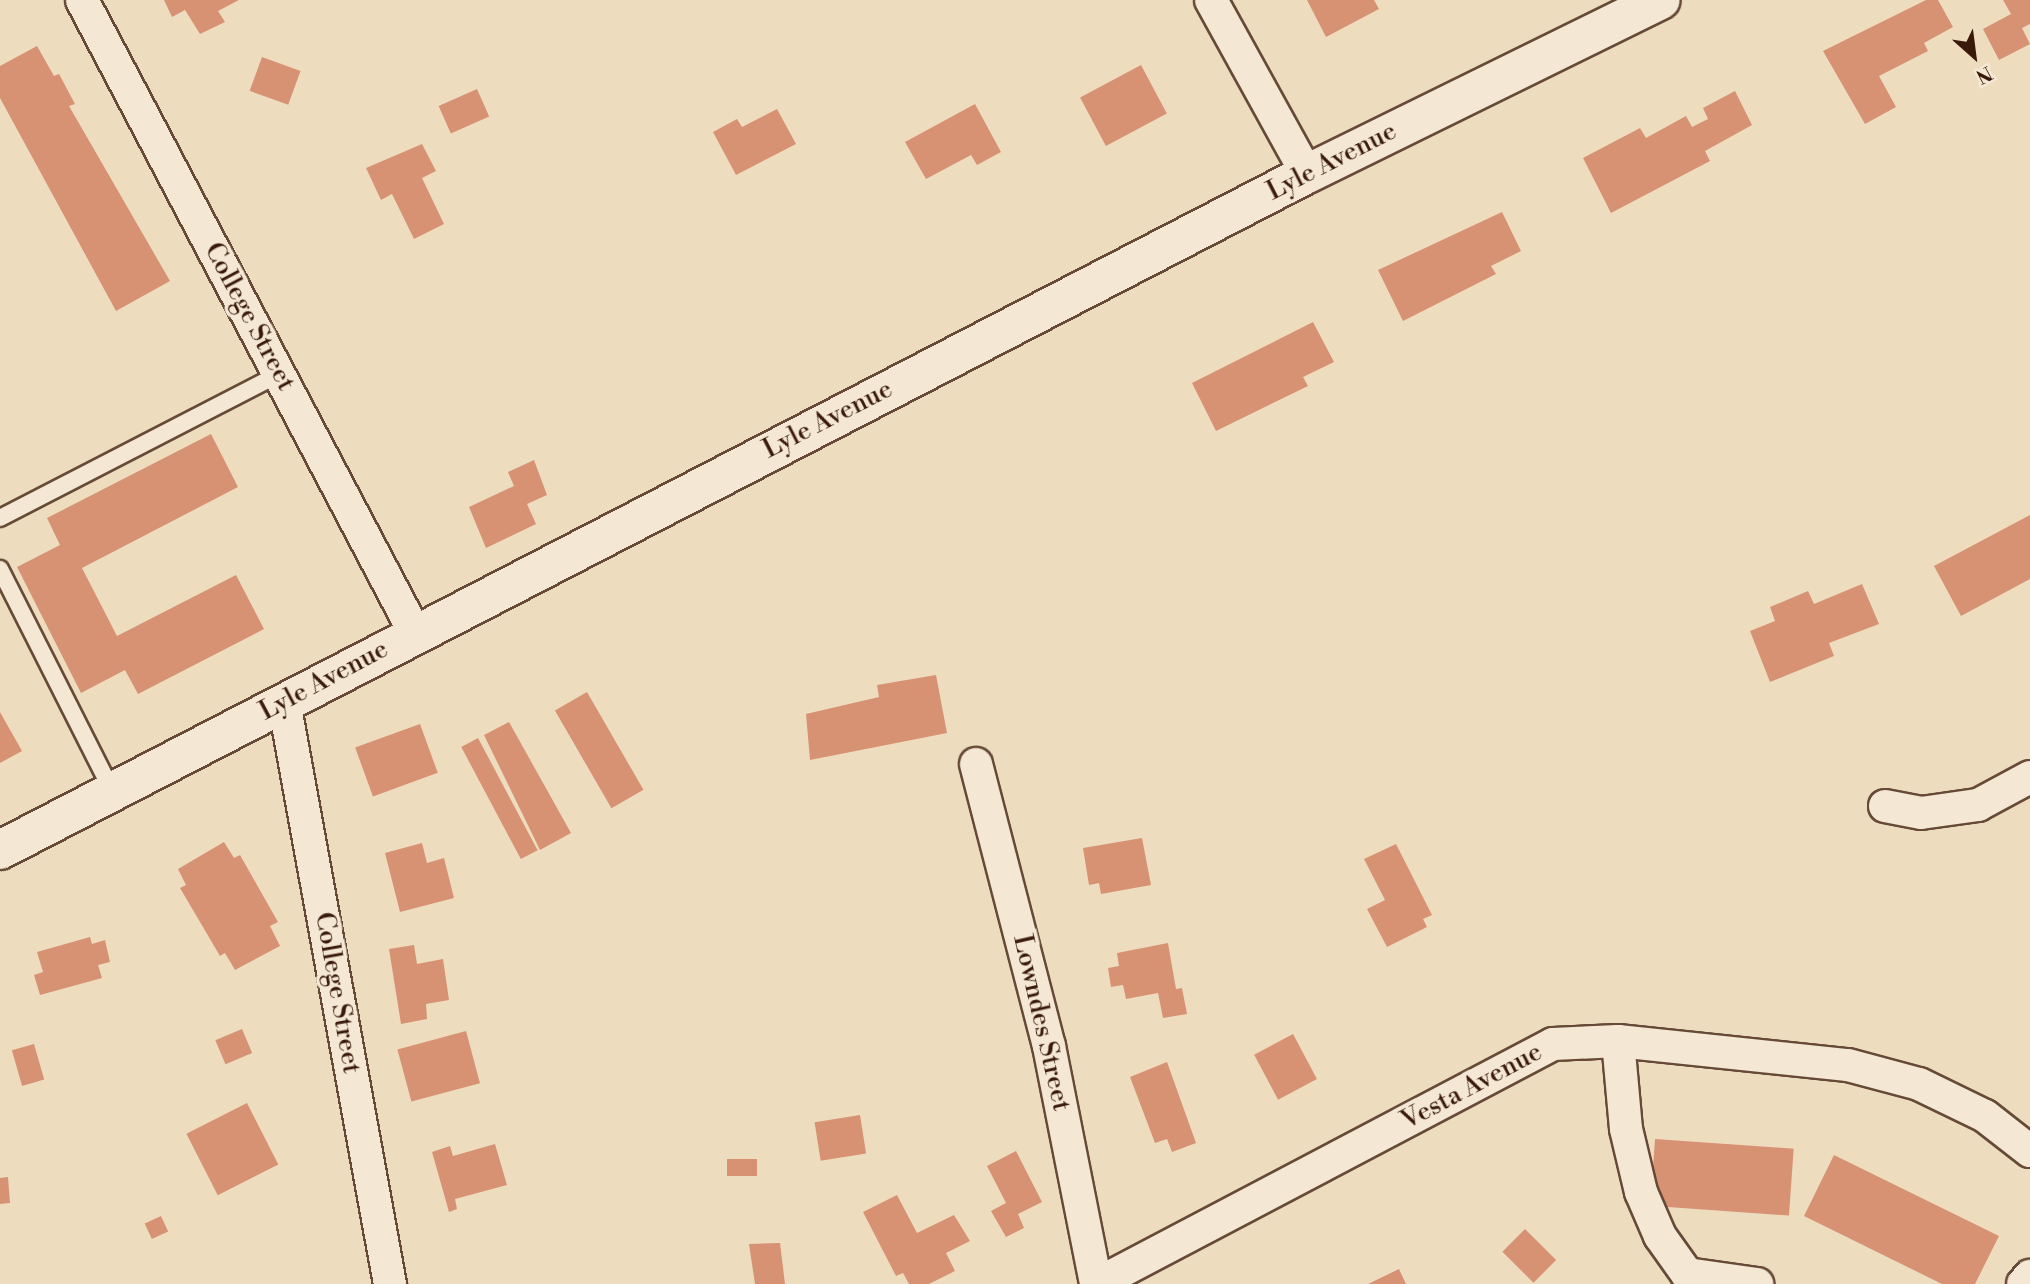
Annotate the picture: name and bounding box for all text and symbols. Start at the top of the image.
north arrow [1939,21,2009,91]
text: N [1972,60,1996,89]
street label: Lyle Avenue [1262,116,1402,208]
street label: College Street [197,238,301,396]
street label: Lyle Avenue [758,374,898,466]
street label: Lyle Avenue [254,634,394,728]
street label: College Street [307,910,367,1076]
street label: Lowndes Street [1006,932,1076,1114]
street label: Vesta Avenue [1396,1037,1548,1137]

